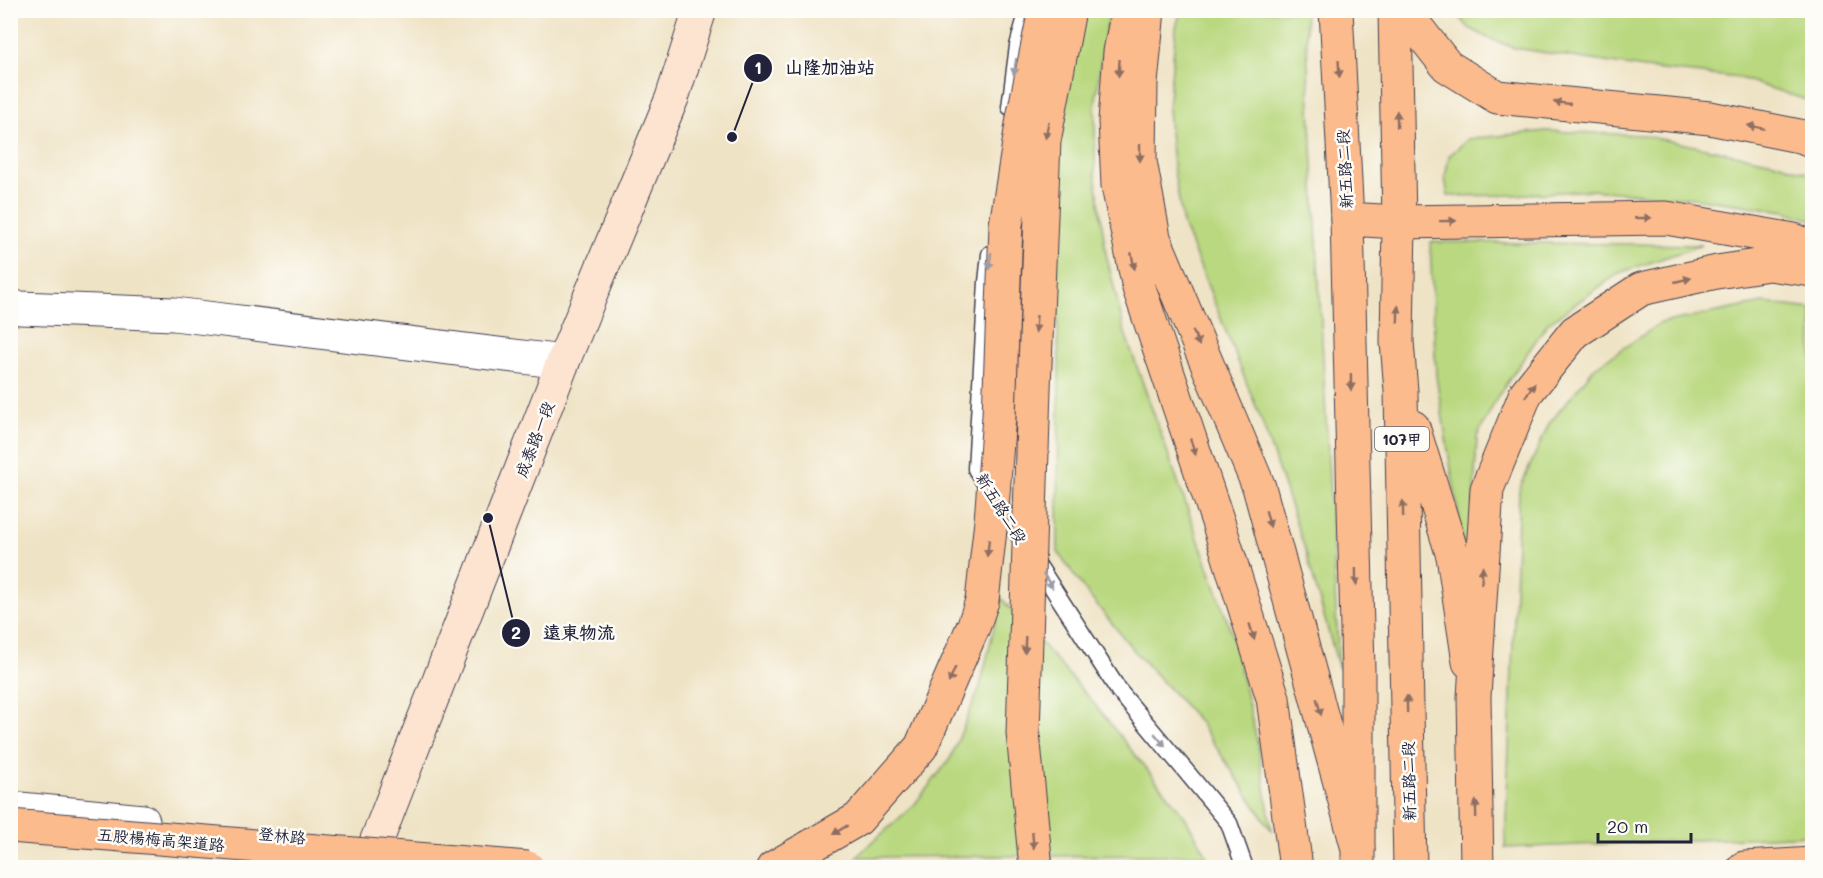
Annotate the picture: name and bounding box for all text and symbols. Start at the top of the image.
callout: 山隆加油站 [743,50,887,86]
text: 1 [754,55,762,79]
text: 山隆加油站 [785,55,875,79]
one-way arrow [1010,58,1020,77]
one-way arrow [1114,59,1124,78]
one-way arrow [1334,59,1343,78]
one-way arrow [1553,98,1572,108]
one-way arrow [1392,110,1402,129]
one-way arrow [1042,121,1051,140]
one-way arrow [1746,122,1765,131]
street label: 新五路二段 [1331,128,1357,210]
one-way arrow [1135,143,1145,162]
one-way arrow [1633,214,1652,223]
one-way arrow [1438,216,1457,226]
one-way arrow [985,251,994,270]
one-way arrow [1129,252,1138,271]
one-way arrow [1674,274,1692,284]
one-way arrow [1393,305,1403,324]
one-way arrow [1032,315,1041,334]
one-way arrow [1192,329,1201,347]
one-way arrow [1346,373,1356,392]
one-way arrow [1524,381,1535,398]
street label: 成泰路一段 [510,398,558,480]
road number: 107甲 [1375,427,1429,451]
one-way arrow [1188,438,1198,456]
street label: 新五路二段 [972,469,1032,547]
one-way arrow [1399,500,1408,519]
one-way arrow [1263,510,1273,528]
one-way arrow [983,538,993,557]
one-way arrow [1477,566,1486,585]
one-way arrow [1351,568,1361,587]
one-way arrow [1043,573,1054,589]
callout: 遠東物流 [501,615,627,651]
text: 2 [511,620,521,644]
text: 遠東物流 [543,620,615,644]
one-way arrow [1248,623,1258,641]
one-way arrow [1021,636,1030,655]
one-way arrow [947,666,957,684]
one-way arrow [1402,695,1412,714]
one-way arrow [1315,698,1324,716]
one-way arrow [1154,732,1167,748]
street label: 新五路二段 [1397,741,1419,821]
one-way arrow [1471,800,1481,819]
scale bar [1598,806,1691,844]
text: 20 m [1607,814,1648,838]
street label: 登林路 [257,822,307,848]
street label: 五股楊梅高架道路 [96,823,226,855]
one-way arrow [832,824,848,835]
one-way arrow [1028,830,1038,849]

